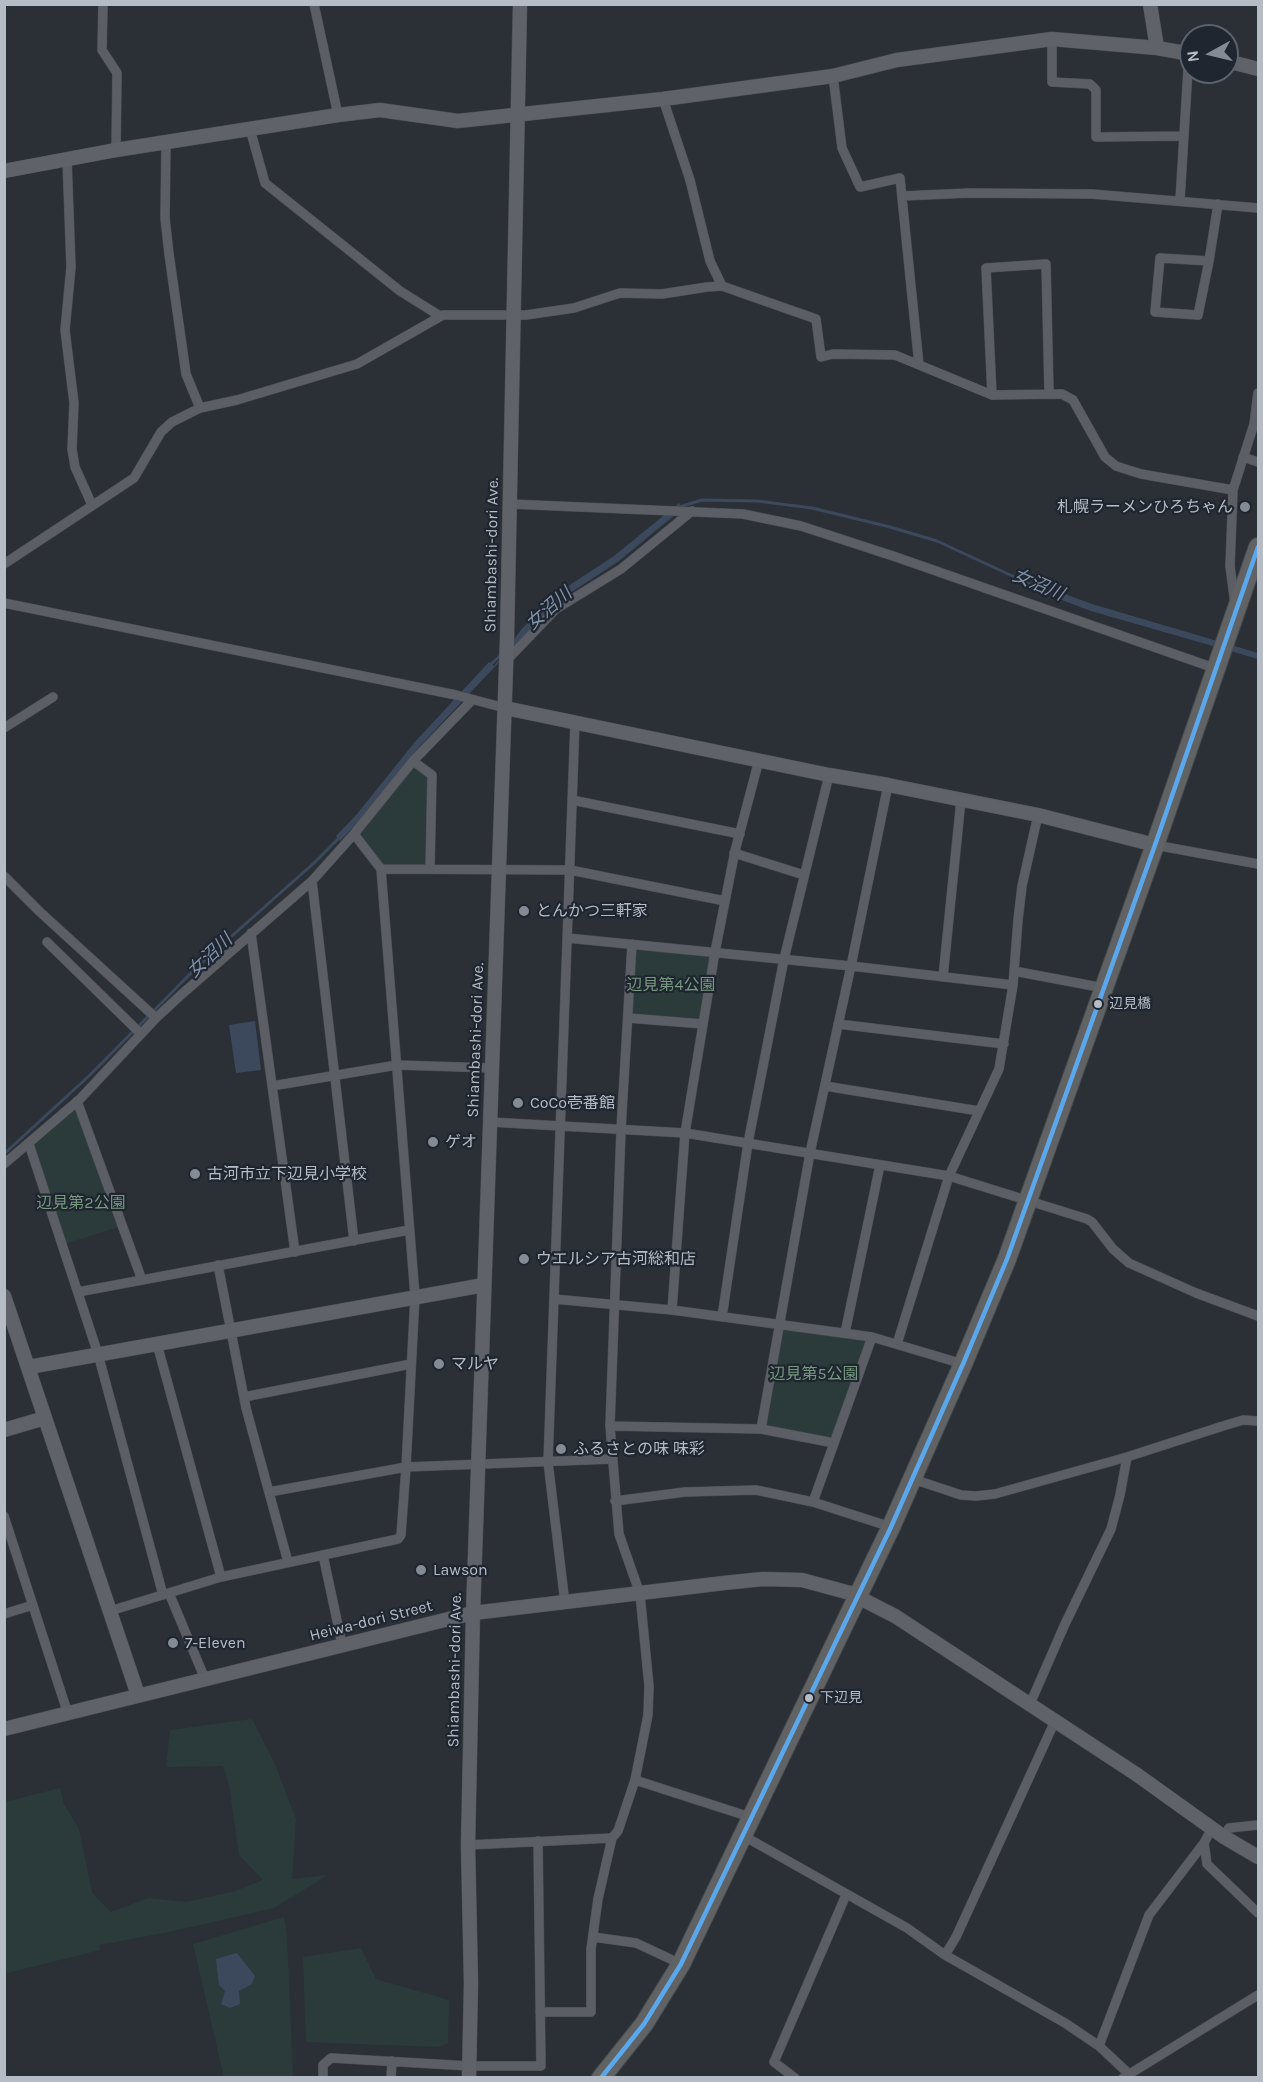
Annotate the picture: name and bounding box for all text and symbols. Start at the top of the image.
north arrow [1179,24,1239,84]
text: N [1182,49,1203,63]
street label: Shiambashi-dori Ave. [481,477,503,633]
place label: 札幌ラーメンひろちゃん [1057,497,1233,517]
marker: 札幌ラーメンひろちゃん [1238,500,1252,514]
water label: 女沼川 [1009,565,1067,605]
water label: 女沼川 [522,583,576,635]
place label: とんかつ三軒家 [536,901,648,921]
marker: とんかつ三軒家 [517,904,531,918]
water label: 女沼川 [183,930,237,982]
street label: Shiambashi-dori Ave. [464,962,488,1118]
park label: 辺見第4公園 [627,975,715,995]
place label: 辺見橋 [1109,996,1151,1012]
marker: 辺見橋 [1092,998,1104,1010]
place label: CoCo壱番館 [530,1093,615,1113]
marker: CoCo壱番館 [511,1096,525,1110]
place label: ゲオ [445,1132,477,1152]
marker: ゲオ [426,1135,440,1149]
place label: 古河市立下辺見小学校 [207,1164,367,1184]
marker: 古河市立下辺見小学校 [188,1167,202,1181]
park label: 辺見第2公園 [36,1193,126,1213]
place label: ウエルシア古河総和店 [536,1249,696,1269]
marker: ウエルシア古河総和店 [517,1252,531,1266]
place label: マルヤ [451,1354,499,1374]
marker: マルヤ [432,1357,446,1371]
park label: 辺見第5公園 [769,1364,859,1384]
place label: ふるさとの味 味彩 [573,1439,705,1459]
marker: ふるさとの味 味彩 [554,1442,568,1456]
place label: Lawson [433,1560,488,1580]
marker: Lawson [414,1563,428,1577]
street label: Shiambashi-dori Ave. [444,1592,466,1748]
street label: Heiwa-dori Street [307,1596,435,1646]
place label: 7-Eleven [185,1633,246,1653]
marker: 7-Eleven [166,1636,180,1650]
place label: 下辺見 [820,1690,862,1706]
marker: 下辺見 [803,1692,815,1704]

